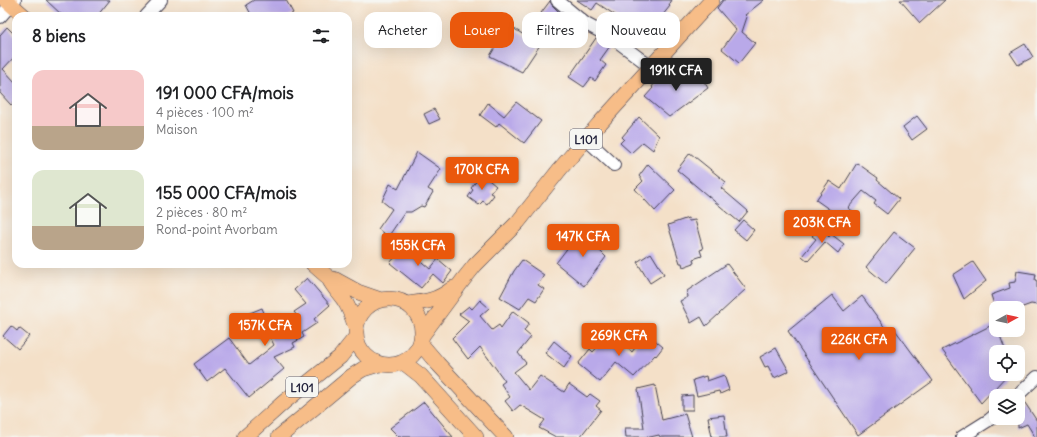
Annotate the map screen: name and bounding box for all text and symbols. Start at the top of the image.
chip: Acheter [364,12,442,48]
chip: Louer [450,12,514,48]
chip: Filtres [522,12,588,48]
chip: Nouveau [596,12,680,48]
text: 8 biens [32,25,86,47]
icon: filters [310,25,332,47]
pin: 191K CFA [635,58,717,92]
text: 191K CFA [650,62,702,79]
text: 191 000 CFA/mois [156,82,294,104]
icon: home [64,86,112,134]
text: 4 pièces · 100 m² [156,104,254,121]
text: Maison [156,121,198,138]
road number: L101 [570,129,602,149]
pin: 170K CFA [441,157,523,191]
text: 170K CFA [455,161,509,178]
text: 155 000 CFA/mois [156,182,297,204]
icon: home [64,186,112,234]
text: 2 pièces · 80 m² [156,204,247,221]
pin: 203K CFA [781,210,863,244]
text: 203K CFA [793,214,851,231]
text: Rond-point Avorbam [156,221,278,238]
pin: 147K CFA [542,224,624,258]
text: 147K CFA [556,228,610,245]
pin: 155K CFA [377,233,459,267]
text: 155K CFA [391,237,445,254]
north arrow [989,301,1025,337]
map controls [989,301,1025,425]
pin: 157K CFA [224,313,306,347]
text: 157K CFA [238,317,292,334]
pin: 269K CFA [578,323,660,357]
text: 269K CFA [591,327,647,344]
pin: 226K CFA [818,327,900,361]
text: 226K CFA [831,331,887,348]
button: locate [989,345,1025,381]
road number: L101 [286,377,318,397]
button: layers [989,389,1025,425]

